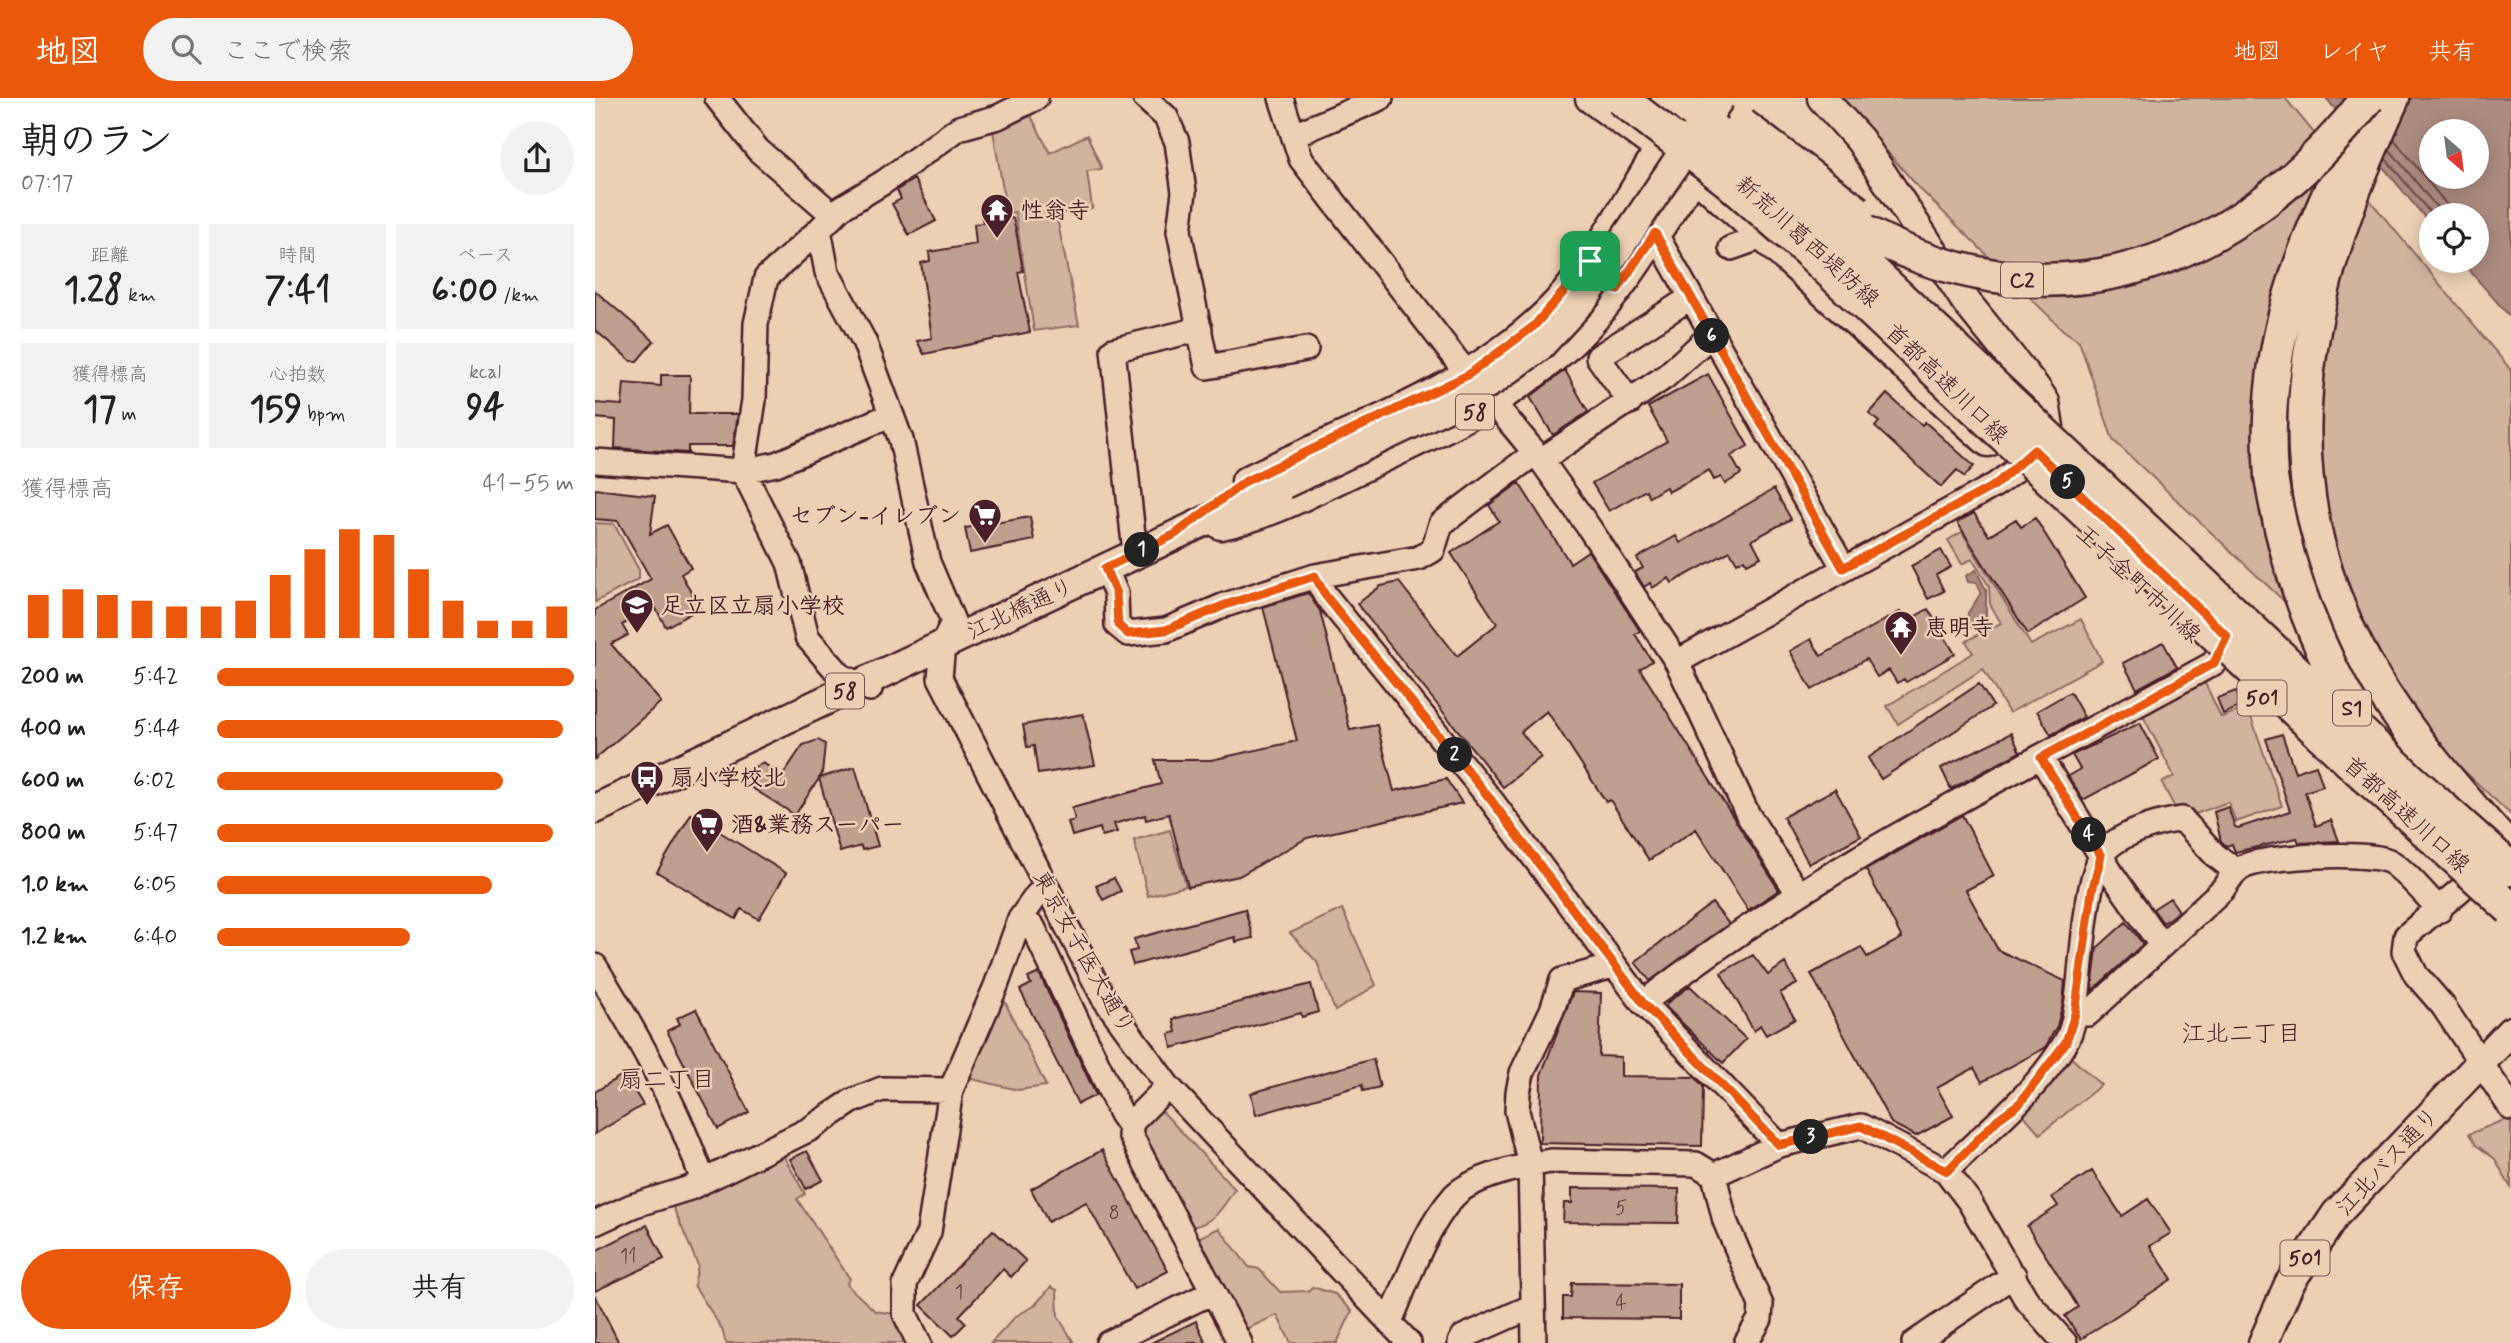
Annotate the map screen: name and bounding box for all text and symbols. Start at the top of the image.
search box [143,18,633,81]
icon: search [167,30,205,68]
text: 地図 [35,31,101,75]
text: ここで検索 [223,35,353,69]
text: 地図 [2233,37,2281,68]
text: レイヤ [2319,37,2390,68]
text: 共有 [2428,37,2476,68]
text: 朝のラン [21,118,173,167]
north arrow [2419,119,2489,189]
map controls [2419,119,2489,273]
button: share [500,121,574,195]
text: 07:17 [21,169,73,199]
street label: 新荒川葛西堤防線 [1728,170,1885,315]
temple icon: 性翁寺 [978,191,1016,240]
place label: 性翁寺 [1021,197,1090,227]
button: locate [2419,203,2489,273]
pin [1560,231,1620,291]
icon: arrive [1571,242,1609,280]
text: 距離 [91,243,129,268]
text: 時間 [278,243,317,268]
text: ペース [457,243,513,268]
road number: C2 [2001,262,2043,298]
text: 1.28 [64,268,123,314]
text: 7:41 [264,268,331,314]
text: 6:00 [431,268,498,314]
text: km [123,283,156,308]
text: /km [498,283,539,308]
pin: 6 [1695,318,1729,354]
street label: 首都高速川口線 [1877,318,2014,451]
text: 6 [1707,323,1716,348]
text: kcal [469,360,501,385]
text: 獲得標高 [72,362,148,387]
text: 心拍数 [269,362,326,387]
text: 94 [466,385,504,431]
text: 17 [83,387,116,433]
text: 159 [249,387,302,433]
road number: 58 [1456,394,1494,430]
text: m [116,402,137,427]
text: bpm [302,402,346,427]
pin: 5 [2051,464,2085,500]
text: 41–55 m [482,469,574,499]
text: 5 [2062,469,2073,494]
text: 獲得標高 [21,475,113,505]
supermarket icon: セブン-イレブン [966,496,1004,545]
place label: セブン-イレブン [790,502,961,532]
street label: 王子金町市川線 [2069,519,2207,650]
pin: 1 [1125,532,1159,568]
text: 1 [1137,537,1146,562]
street label: 江北橋通り [962,572,1079,648]
school or university icon: 足立区立扇小学校 [618,586,656,635]
place label: 足立区立扇小学校 [661,592,845,622]
temple icon: 恵明寺 [1882,608,1920,657]
place label: 恵明寺 [1925,614,1994,644]
text: 200 m [21,662,84,692]
text: 5:42 [133,662,178,692]
road number: 58 [826,674,864,708]
road number: 501 [2237,680,2287,716]
road number: S1 [2333,690,2371,726]
text: 400 m [21,714,86,744]
text: 5:44 [133,714,180,744]
pin: 2 [1437,738,1473,772]
text: 2 [1450,742,1459,767]
street label: 首都高速川口線 [2336,750,2476,880]
bus stop icon: 扇小学校北 [628,758,666,807]
place label: 扇小学校北 [671,764,786,794]
text: 600 m [21,766,84,796]
text: 6:02 [133,766,176,796]
supermarket icon: 酒&業務スーパー [688,805,726,854]
place label: 酒&業務スーパー [731,811,904,841]
text: 800 m [21,818,85,848]
text: 5:47 [133,818,178,848]
pin: 4 [2071,818,2107,852]
text: 4 [2083,822,2094,847]
street label: 東京女子医大通り [1025,865,1140,1041]
text: 1.0 km [21,870,89,900]
text: 6:05 [133,870,176,900]
text: 1.2 km [21,922,87,952]
text: 6:40 [133,922,177,952]
district label: 江北二丁目 [2181,1019,2301,1050]
district label: 扇二丁目 [619,1065,715,1096]
street label: 江北バス通り [2330,1102,2446,1223]
pin: 3 [1793,1119,1829,1154]
text: 3 [1806,1124,1815,1149]
house number: 5 [1615,1196,1627,1221]
house number: 8 [1109,1201,1119,1226]
road number: 501 [2281,1240,2329,1276]
house number: 11 [620,1244,636,1269]
button: 保存 [21,1249,291,1329]
button: 共有 [305,1249,574,1329]
house number: 1 [955,1280,963,1305]
house number: 4 [1615,1291,1627,1316]

